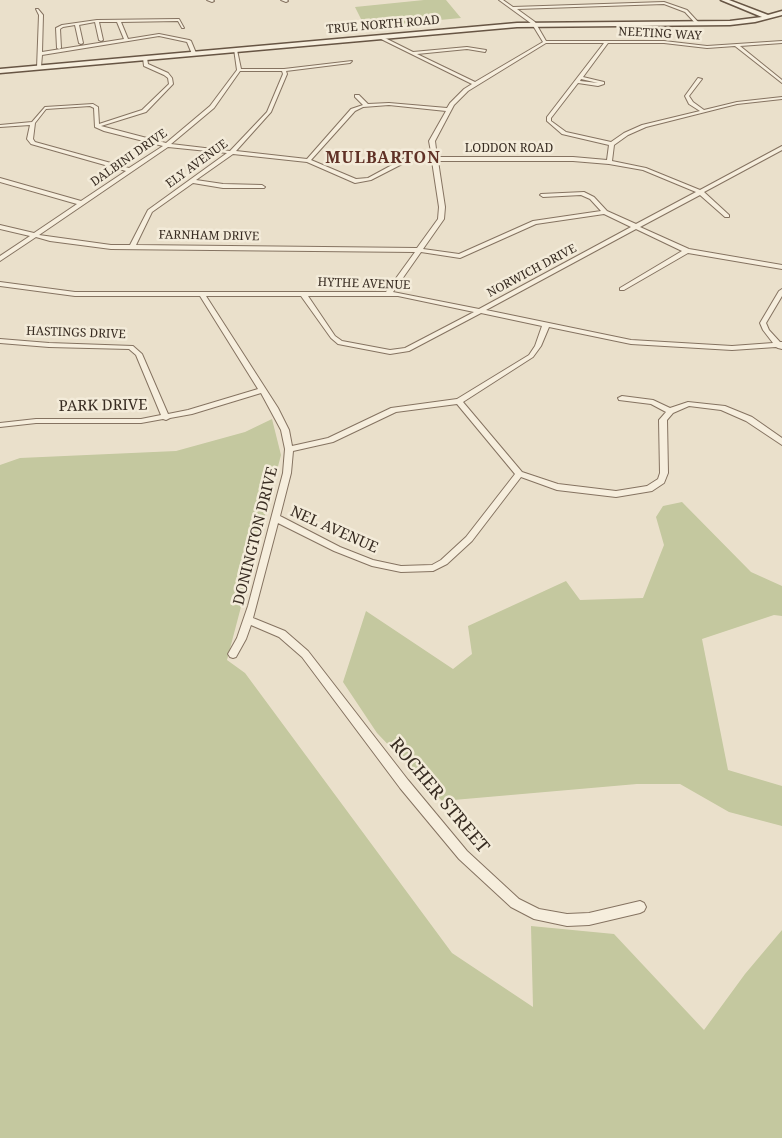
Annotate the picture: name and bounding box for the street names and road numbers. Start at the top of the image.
street label: TRUE NORTH ROAD [326,13,440,37]
street label: NEETING WAY [618,25,702,43]
street label: DALBINI DRIVE [88,126,170,190]
street label: ELY AVENUE [163,137,231,191]
street label: LODDON ROAD [465,142,553,156]
street label: FARNHAM DRIVE [159,228,259,244]
street label: NORWICH DRIVE [485,241,579,301]
street label: HYTHE AVENUE [317,275,411,293]
street label: HASTINGS DRIVE [26,324,126,342]
street label: PARK DRIVE [58,396,148,416]
street label: DONINGTON DRIVE [230,465,282,607]
street label: NEL AVENUE [287,503,381,557]
street label: ROCHER STREET [385,734,493,858]

